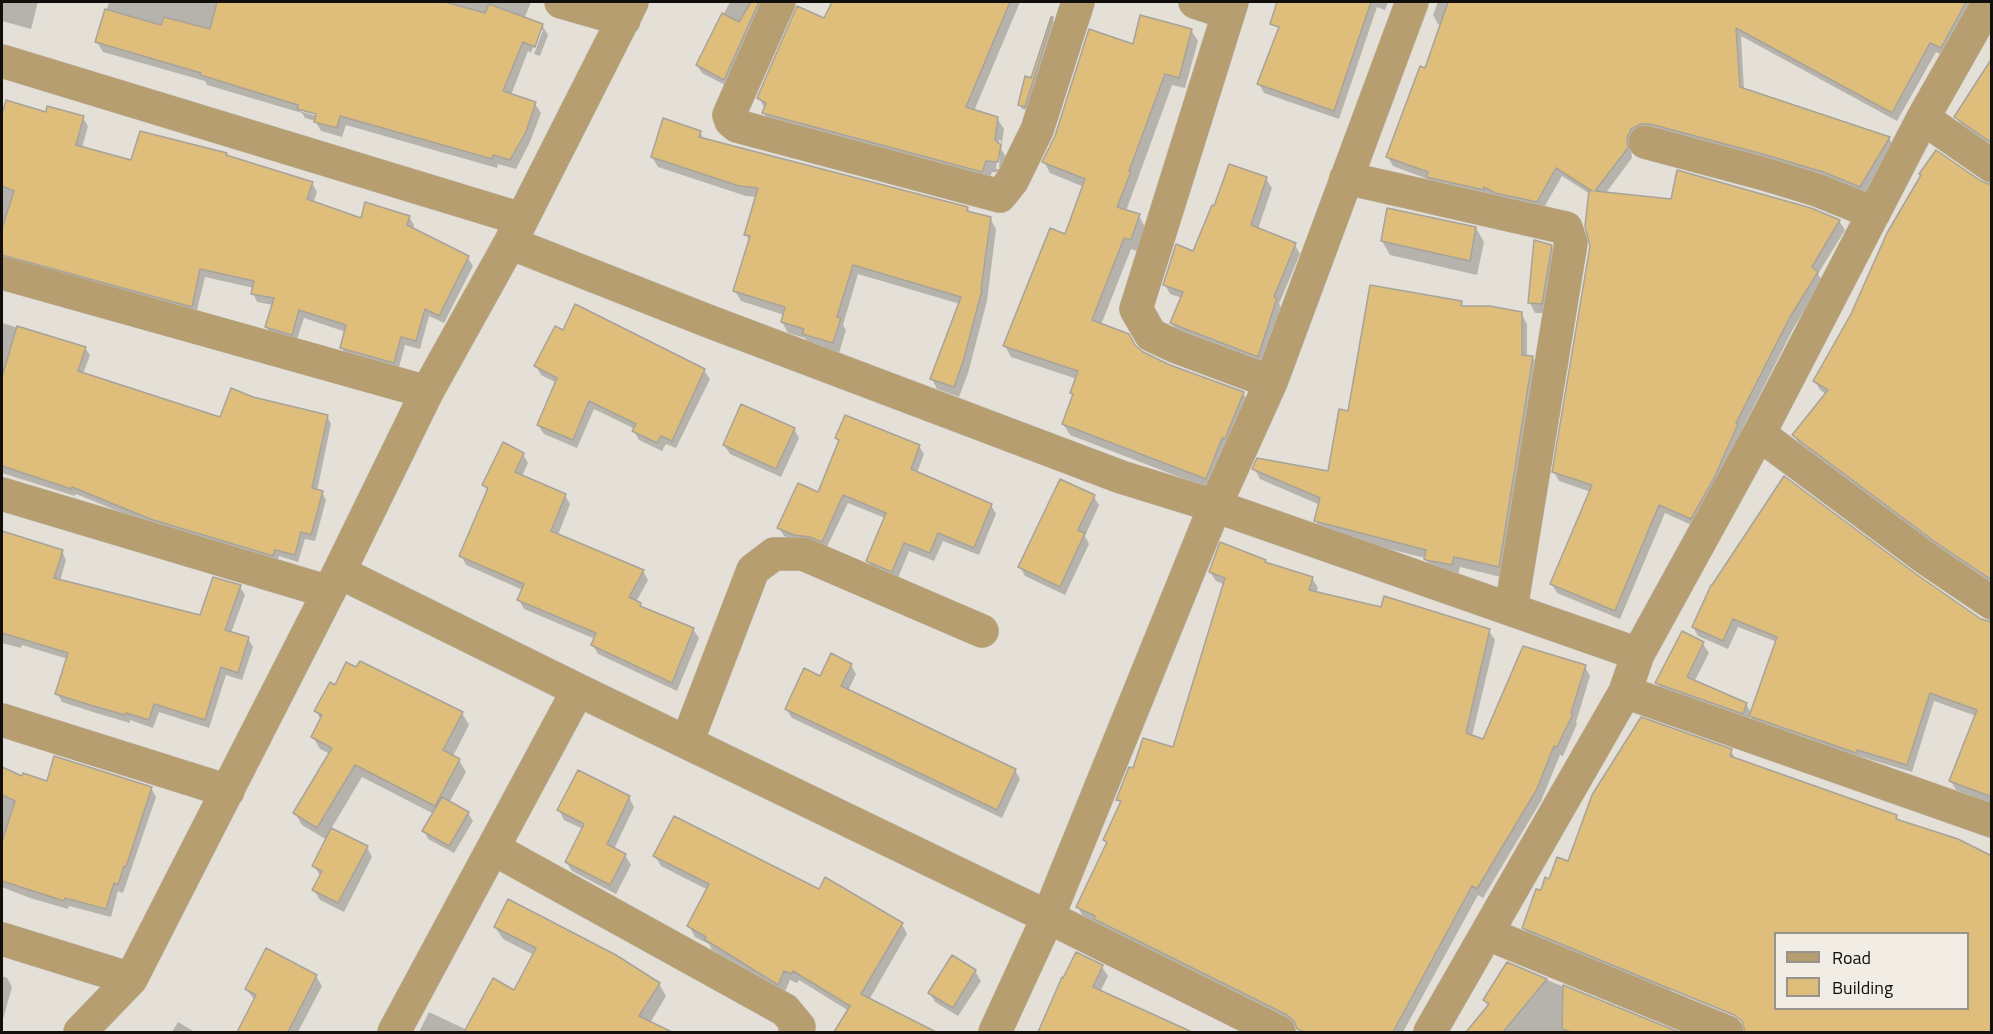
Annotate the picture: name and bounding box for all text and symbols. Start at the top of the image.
legend [1774,932,1969,1010]
text: Road [1832,944,1871,971]
text: Building [1832,974,1893,1001]

